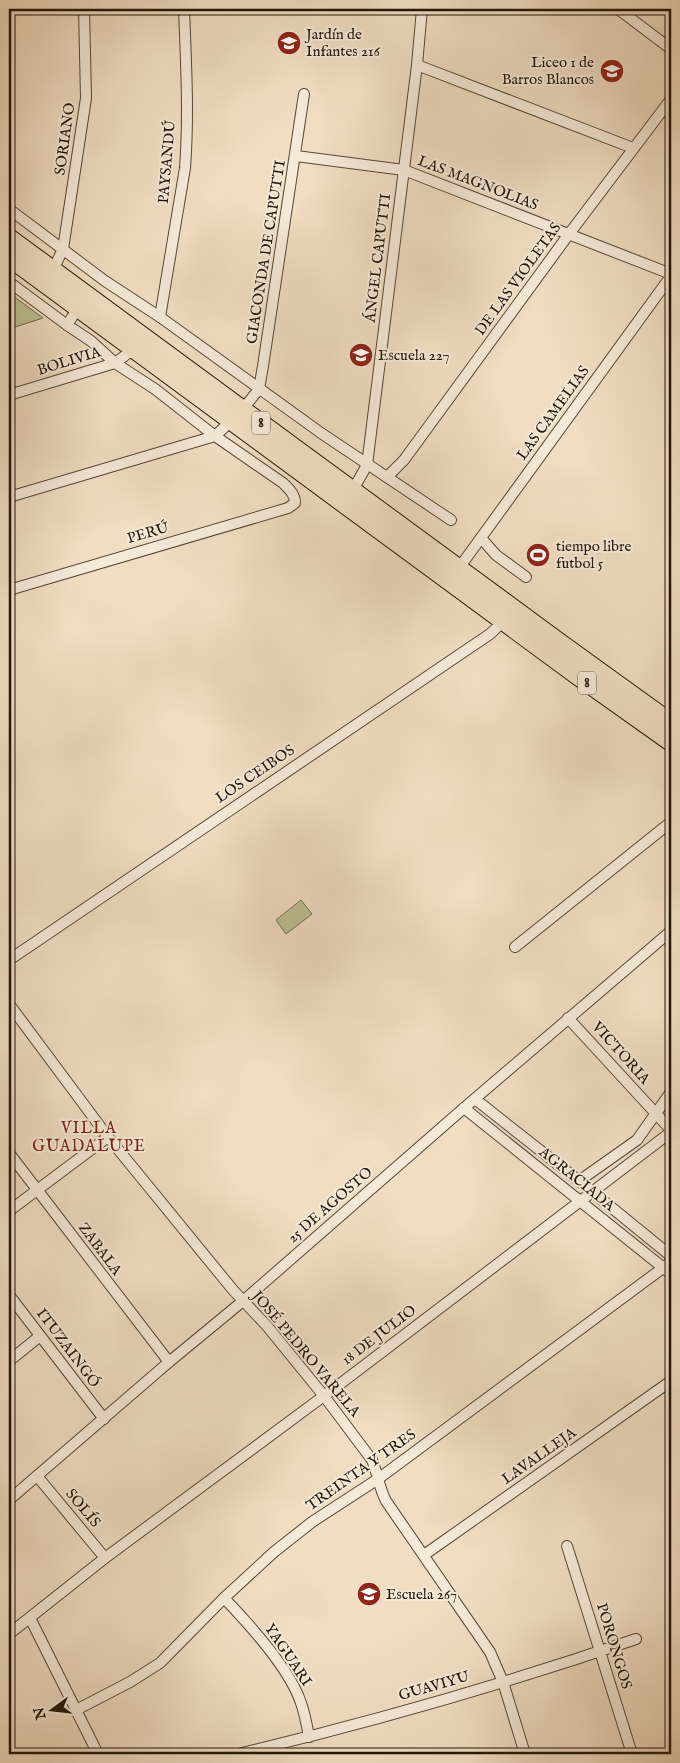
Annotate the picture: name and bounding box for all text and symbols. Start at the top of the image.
place label: Jardín de Infantes 216 [304,25,381,61]
school or university icon: Jardín de Infantes 216 [276,30,302,56]
place label: Liceo 1 de Barros Blancos [502,53,594,89]
school or university icon: Liceo 1 de Barros Blancos [599,58,625,84]
street label: SORIANO [51,101,79,177]
street label: PAYSANDÚ [154,119,180,205]
street label: LAS MAGNOLIAS [415,151,541,215]
street label: GIACONDA DE CAPUTTI [242,158,290,345]
street label: ÁNGEL CAPUTTI [361,192,395,325]
street label: DE LAS VIOLETAS [471,219,565,339]
street label: BOLIVIA [35,342,104,380]
school or university icon: Escuela 227 [348,342,374,368]
place label: Escuela 227 [378,346,450,365]
street label: LAS CAMELIAS [512,362,594,464]
road number: 8 [252,412,270,434]
street label: PERÚ [125,518,171,548]
place label: tiempo libre futbol 5 [556,537,632,573]
sports icon: tiempo libre futbol 5 [525,542,551,568]
road number: 8 [578,671,596,694]
street label: LOS CEIBOS [212,740,298,808]
street label: VICTORIA [587,1017,655,1089]
district label: VILLA GUADALUPE [32,1119,146,1157]
street label: AGRACIADA [534,1142,619,1216]
street label: 25 DE AGOSTO [284,1163,376,1247]
street label: ZABALA [74,1219,127,1280]
street label: JOSÉ PEDRO VARELA [246,1285,365,1422]
street label: 18 DE JULIO [338,1301,420,1369]
street label: ITUZAINGÓ [32,1305,104,1391]
street label: LAVALLEJA [498,1423,581,1489]
street label: TREINTA Y TRES [302,1425,420,1515]
street label: SOLÍS [61,1485,105,1531]
school or university icon: Escuela 267 [356,1581,382,1607]
place label: Escuela 267 [386,1585,457,1604]
street label: PORONGOS [592,1601,636,1691]
street label: YAGUARI [260,1620,316,1690]
street label: GUAVIYU [396,1667,472,1705]
north arrow [28,1686,78,1736]
text: N [30,1705,51,1722]

